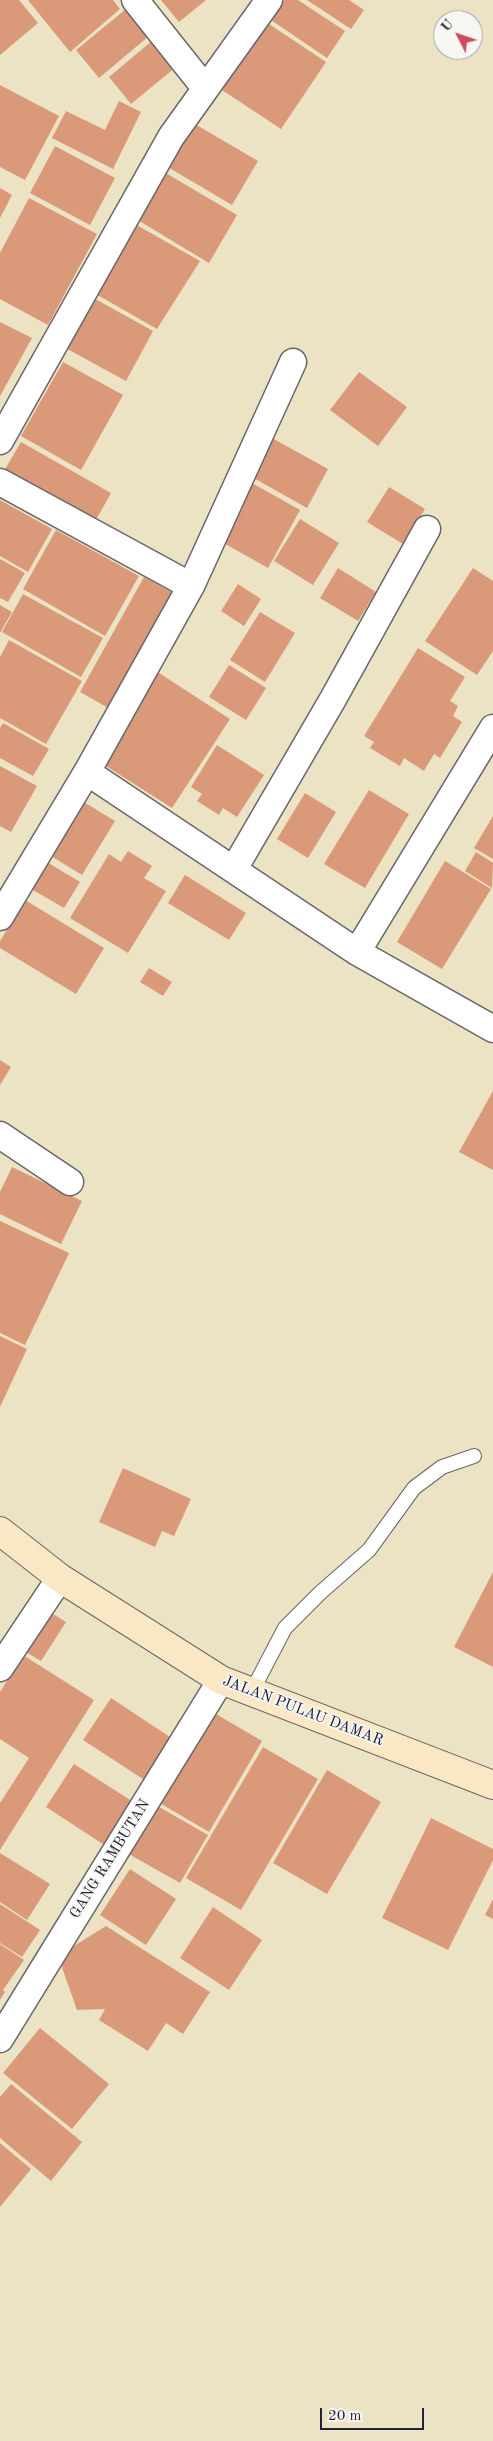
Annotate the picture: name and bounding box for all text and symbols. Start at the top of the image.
north arrow [433,10,483,60]
text: U [439,17,456,35]
street label: JALAN PULAU DAMAR [220,1672,386,1750]
street label: GANG RAMBUTAN [66,1796,154,1922]
scale bar [323,2398,427,2430]
text: 20 m [328,2409,362,2424]

